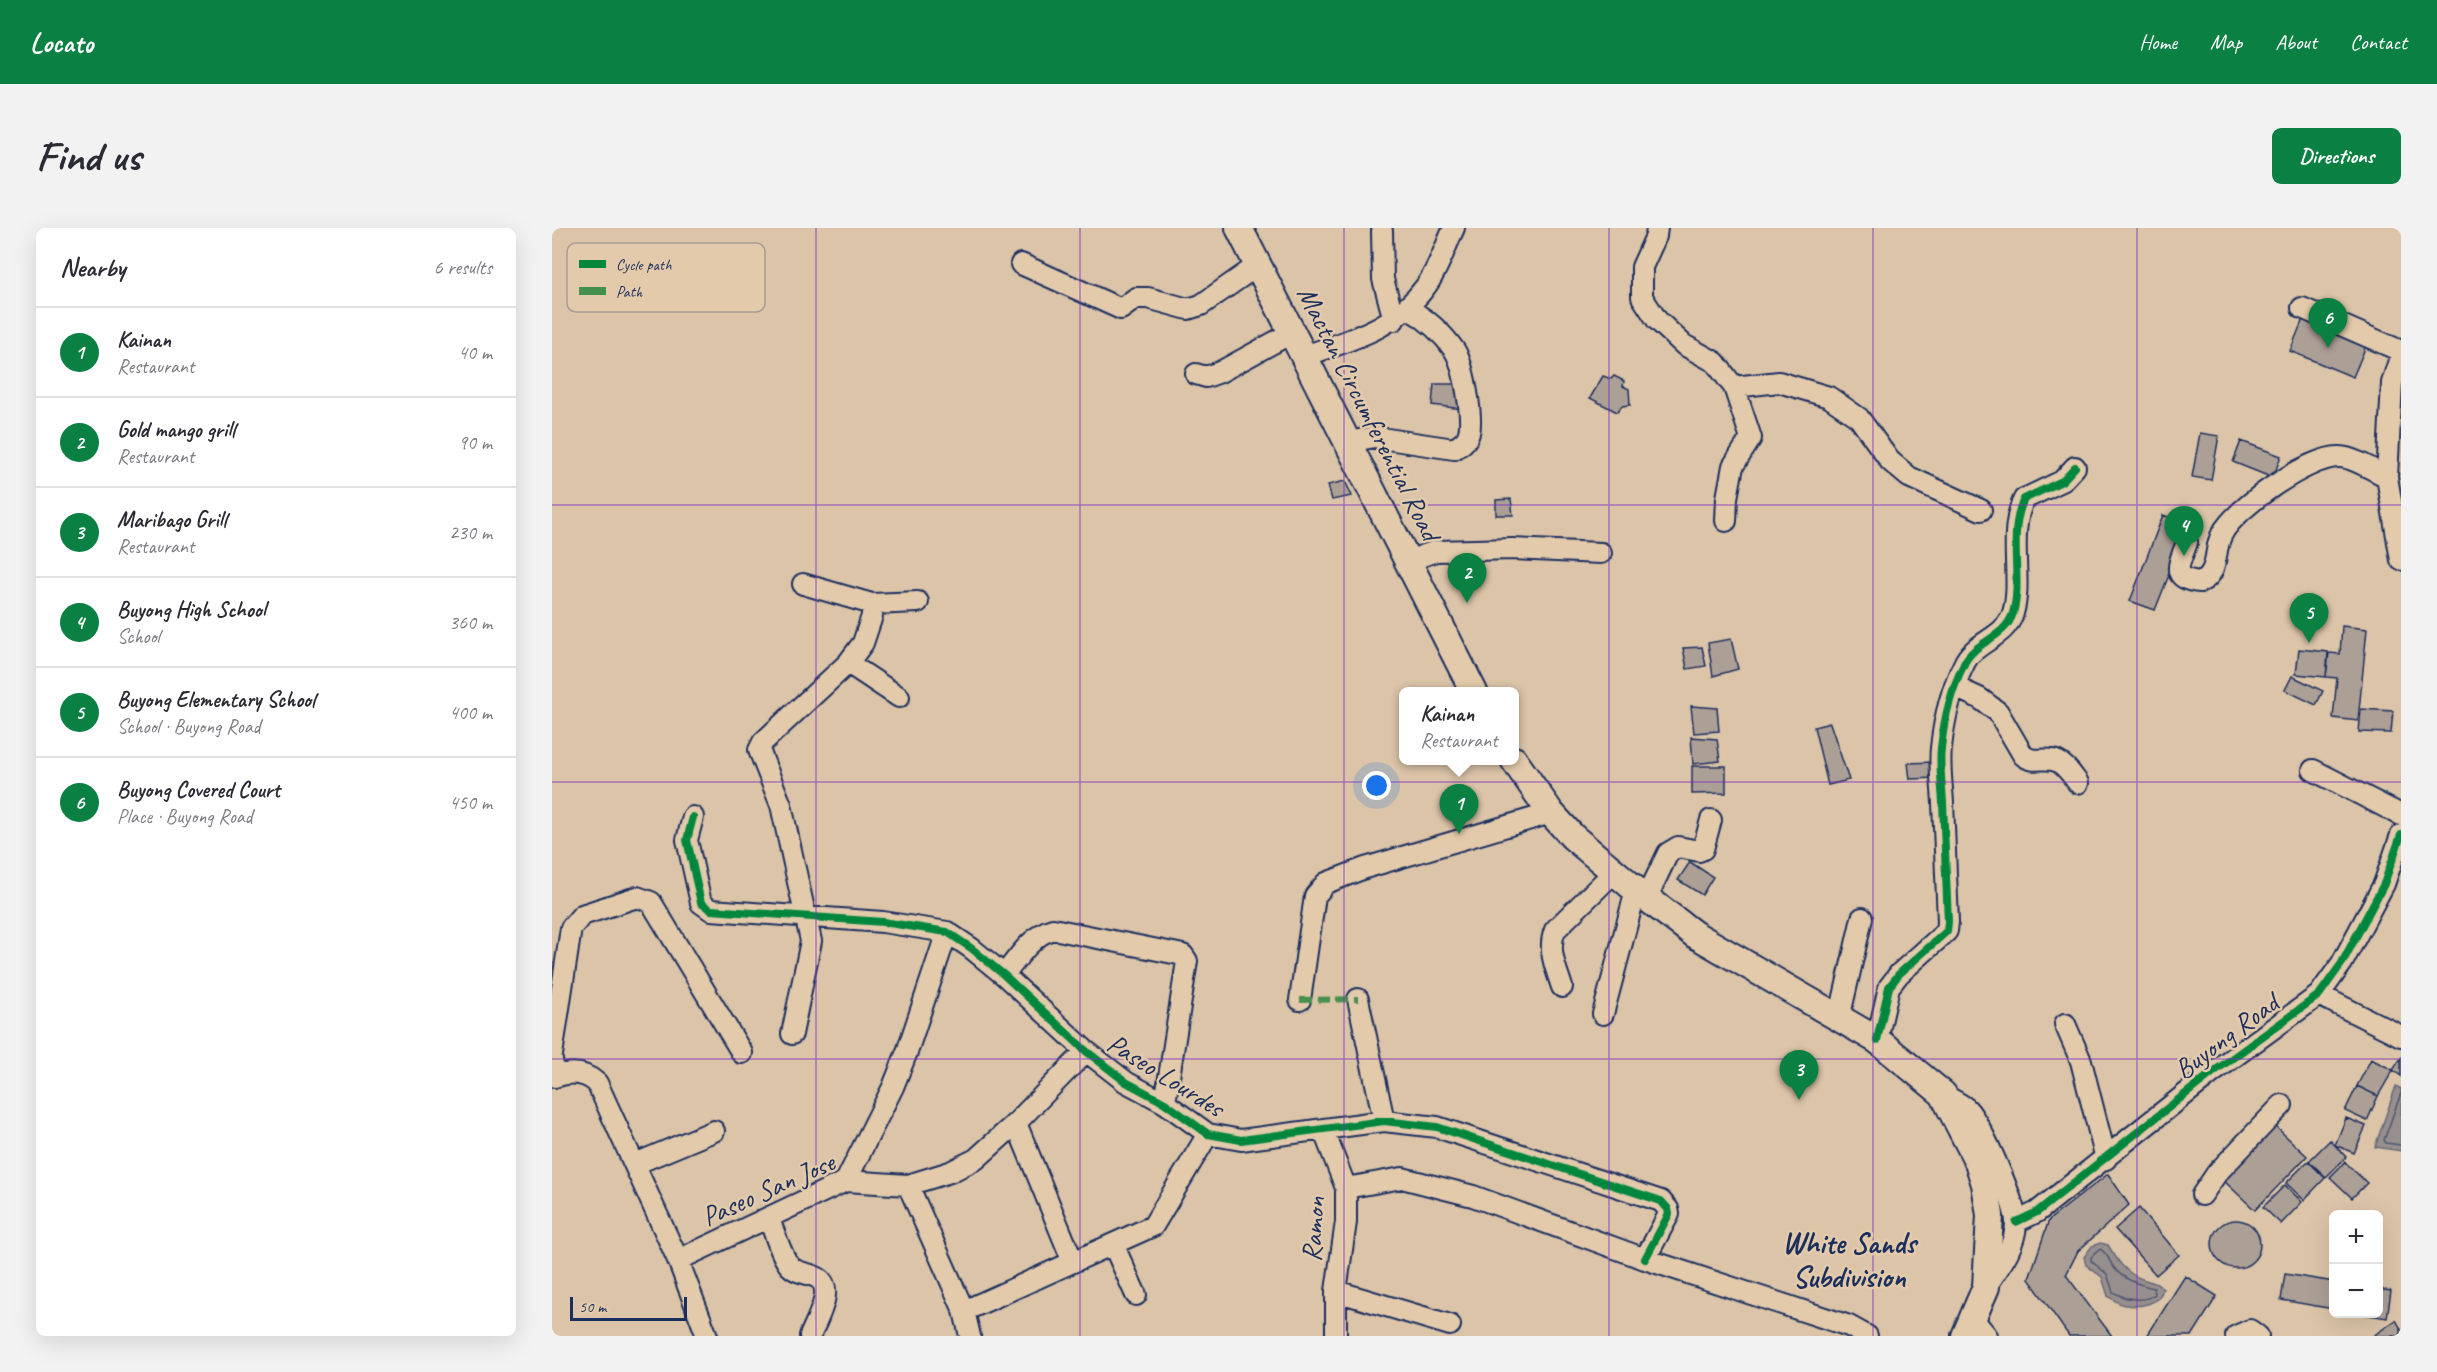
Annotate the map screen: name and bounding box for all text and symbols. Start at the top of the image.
text: Locato [30,25,93,60]
text: Home [2139,29,2177,55]
text: Map [2210,29,2242,55]
text: About [2275,29,2317,55]
text: Contact [2350,29,2407,55]
button: Directions [2272,128,2401,184]
text: Find us [36,130,141,183]
legend [567,243,765,312]
text: Nearby [60,251,125,284]
text: 6 results [433,255,492,280]
text: Cycle path [616,255,672,275]
street label: Mactan Circumferential Road [1290,280,1450,550]
text: Path [616,282,643,302]
pin: 6 [2308,298,2348,348]
text: Kainan [117,326,171,354]
text: 1 [75,340,84,365]
text: 40 m [458,340,492,365]
text: Restaurant [117,354,194,379]
text: Gold mango grill [117,416,235,444]
text: 2 [75,430,84,455]
text: 90 m [458,430,492,455]
text: Restaurant [117,444,194,469]
text: Maribago Grill [117,506,226,534]
pin: 4 [2164,506,2204,556]
text: 3 [75,520,84,545]
text: 230 m [449,520,492,545]
text: Restaurant [117,534,194,559]
pin: 2 [1448,554,1486,603]
pin: 5 [2290,594,2328,643]
text: Buyong High School [117,596,266,624]
text: 4 [75,610,84,635]
text: 360 m [449,610,492,635]
text: School [117,624,160,649]
text: Buyong Elementary School [117,686,315,714]
popup [1399,687,1519,765]
text: 5 [75,700,84,725]
text: 400 m [449,700,492,725]
text: Kainan [1420,700,1474,728]
text: School · Buyong Road [117,714,260,739]
text: Restaurant [1420,728,1498,753]
your location [1362,771,1391,800]
text: Buyong Covered Court [117,776,280,804]
pin: 1 [1440,784,1478,834]
text: 6 [75,790,84,815]
text: 450 m [449,790,492,815]
text: Place · Buyong Road [117,804,252,829]
street label: Buyong Road [2167,983,2288,1087]
street label: Paseo Lourdes [1101,1025,1233,1126]
pin: 3 [1780,1050,1818,1100]
street label: Paseo San Jose [696,1143,842,1234]
street label: Ramon [1293,1195,1333,1263]
map controls [2329,1210,2383,1318]
button: + [2329,1210,2383,1264]
district label: White Sands Subdivision [1782,1224,1919,1296]
button: − [2329,1264,2383,1318]
scale bar [570,1294,687,1322]
text: 50 m [579,1297,606,1317]

